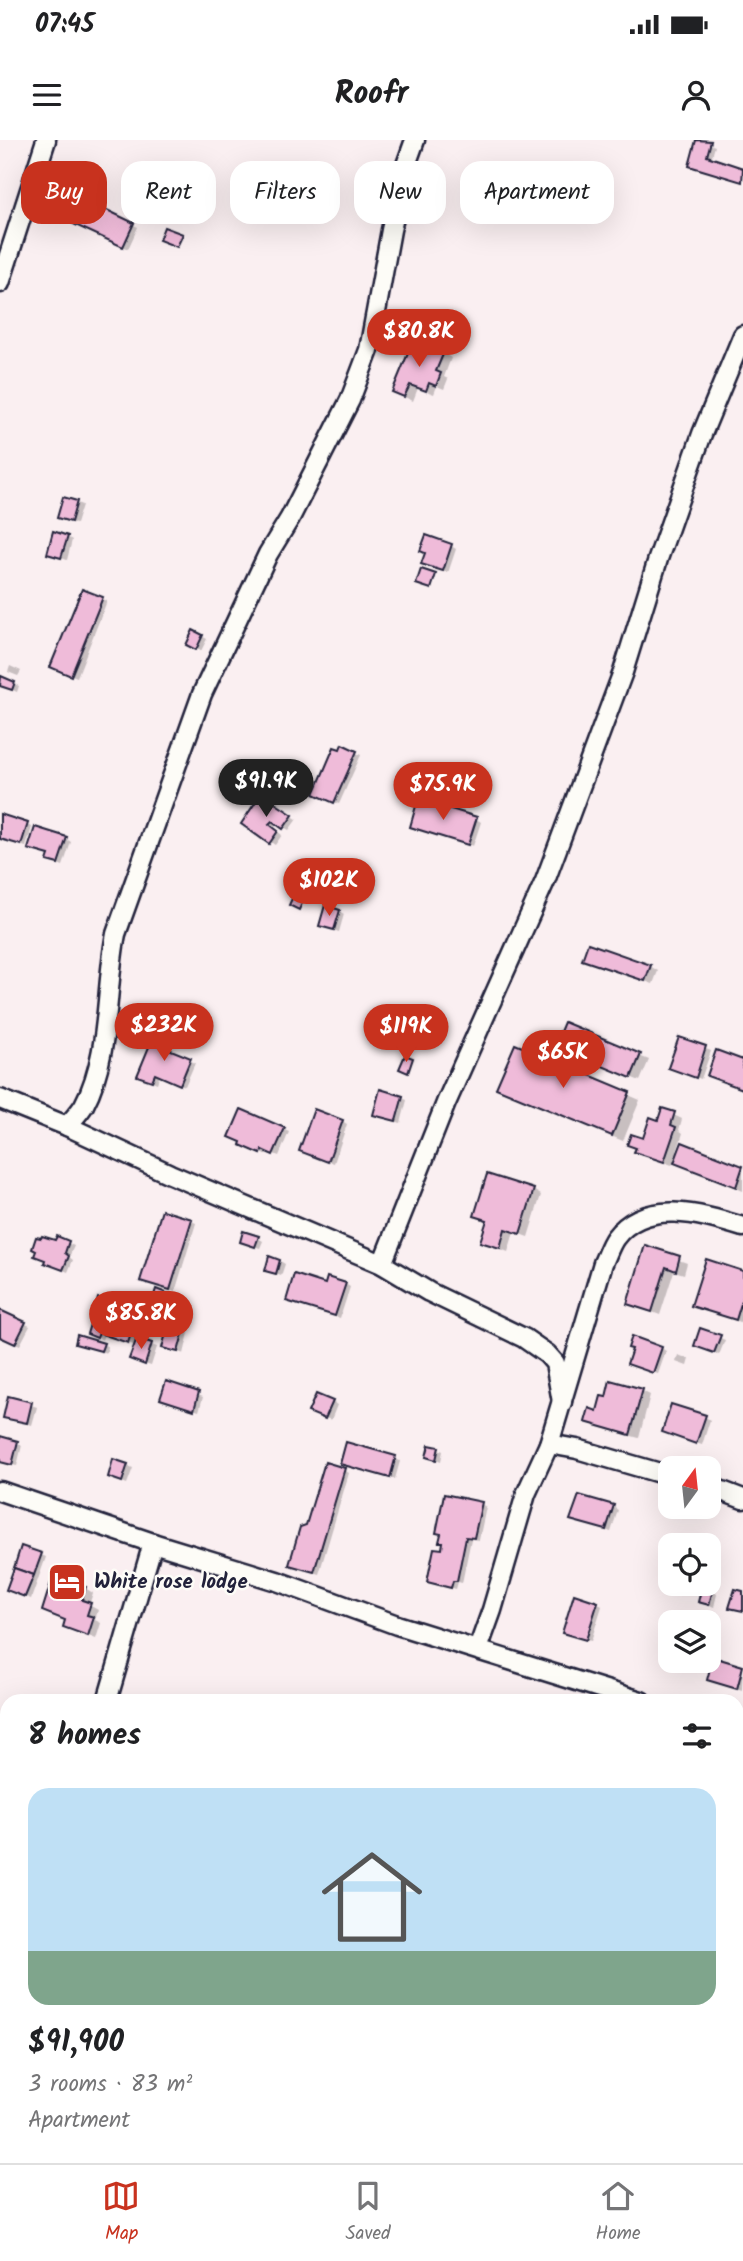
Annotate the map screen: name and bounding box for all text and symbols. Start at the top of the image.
text: 07:45 [35,4,94,46]
text: Roofr [335,69,408,120]
icon: menu [28,76,66,114]
icon: person [677,76,715,114]
chip: Buy [21,161,107,224]
chip: Rent [121,161,216,224]
chip: Filters [230,161,340,224]
chip: New [354,161,446,224]
chip: Apartment [460,161,614,224]
pin: $80.8K [362,310,476,369]
text: $80.8K [383,314,455,350]
pin: $91.9K [209,760,323,819]
pin: $75.9K [386,762,500,822]
text: $91.9K [234,764,298,800]
text: $75.9K [409,767,477,803]
pin: $102K [280,858,378,918]
text: $102K [299,863,359,899]
pin: $232K [115,1004,213,1063]
pin: $119K [357,1004,455,1064]
text: $232K [131,1008,197,1044]
text: $119K [380,1009,433,1045]
pin: $65K [522,1030,604,1090]
text: $65K [537,1035,589,1071]
pin: $85.8K [84,1292,198,1351]
text: $85.8K [105,1296,177,1332]
north arrow [658,1456,721,1519]
map controls [658,1456,721,1673]
button: locate [658,1533,721,1596]
hotel icon: White rose lodge [46,1561,88,1603]
place label: White rose lodge [94,1566,248,1599]
button: layers [658,1610,721,1673]
text: 8 homes [28,1712,141,1760]
icon: filters [678,1717,716,1755]
icon: home [309,1834,435,1960]
text: $91,900 [28,2019,124,2067]
text: 3 rooms · 83 m² [28,2067,192,2103]
text: Apartment [28,2103,130,2139]
tab: Map [102,2177,140,2249]
tab: Saved [345,2177,391,2249]
tab: Home [595,2177,641,2249]

